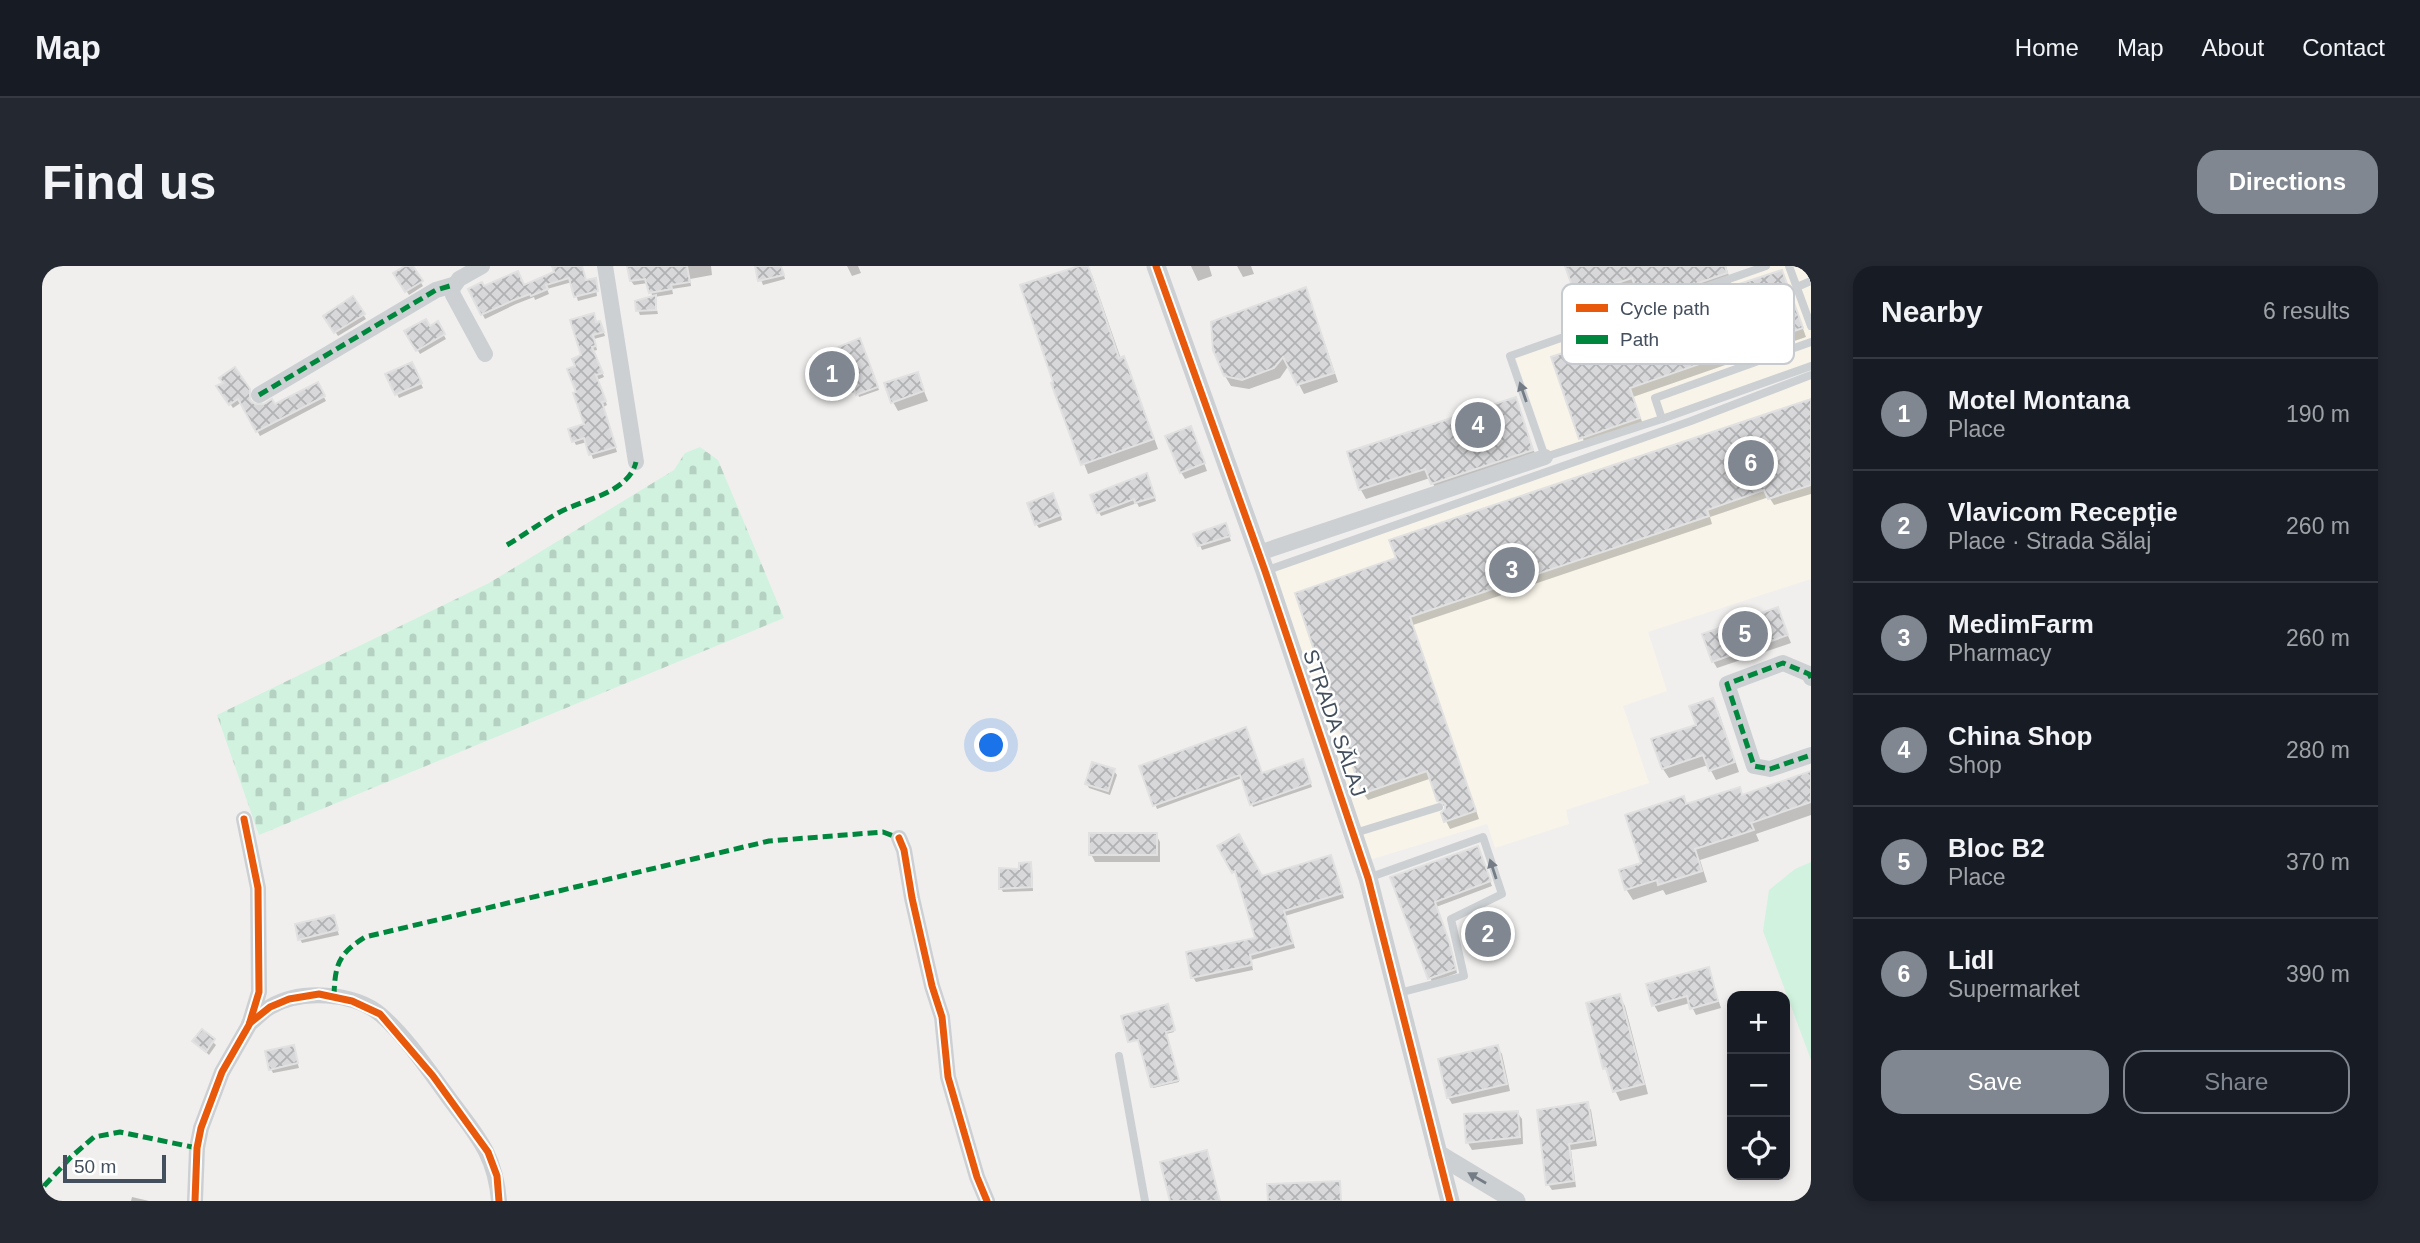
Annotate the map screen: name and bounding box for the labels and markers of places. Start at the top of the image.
pin: 1 [809,348,855,400]
pin: 4 [1455,399,1501,451]
pin: 6 [1728,437,1774,489]
pin: 3 [1489,544,1535,596]
pin: 5 [1722,608,1768,660]
pin: 2 [1465,908,1511,960]

